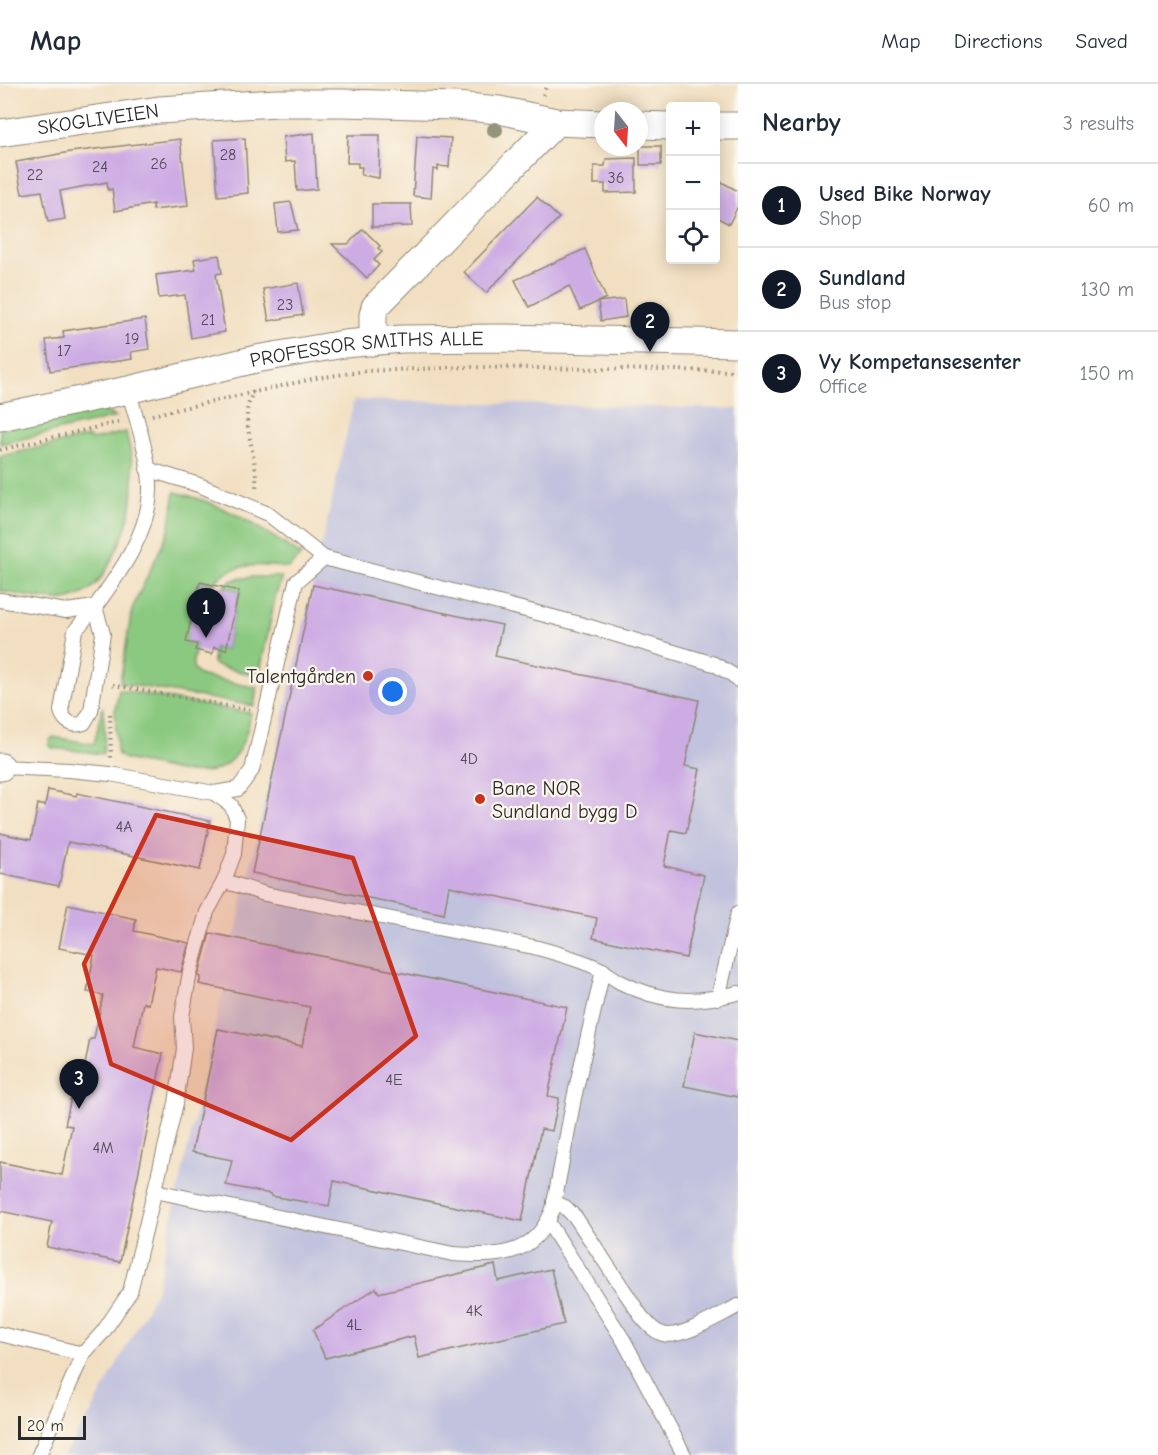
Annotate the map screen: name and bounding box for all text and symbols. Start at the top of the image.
text: Map [30,25,81,57]
text: Map [881,29,921,53]
text: Directions [954,29,1043,53]
text: Saved [1076,29,1128,53]
street label: SKOGLIVEIEN [36,99,160,139]
north arrow [594,102,648,156]
map controls [666,102,720,264]
button: + [666,102,720,156]
text: Nearby [762,108,841,138]
text: 3 results [1063,112,1134,135]
house number: 28 [220,146,236,164]
house number: 26 [150,155,168,173]
button: − [666,156,720,210]
house number: 24 [92,158,108,176]
house number: 22 [27,166,43,184]
house number: 36 [608,169,624,187]
text: Used Bike Norway [819,181,990,207]
text: 1 [778,194,785,217]
text: 60 m [1088,194,1134,217]
text: Shop [819,207,862,230]
button: locate [666,210,720,264]
text: Sundland [819,265,906,291]
text: 2 [777,278,786,301]
text: 130 m [1081,278,1134,301]
text: Bus stop [819,291,891,314]
house number: 23 [277,296,293,314]
pin: 2 [630,302,670,352]
house number: 21 [201,311,215,329]
street label: PROFESSOR SMITHS ALLE [247,327,484,372]
house number: 19 [125,330,139,348]
house number: 17 [57,342,71,360]
text: Vy Kompetansesenter [819,349,1021,375]
text: 3 [777,362,786,385]
text: 150 m [1080,362,1134,385]
text: Office [819,375,867,398]
pin: 1 [186,588,226,638]
place label: Talentgården [247,665,356,688]
marker: Talentgården [361,669,375,683]
your location [378,677,407,706]
house number: 4D [460,750,478,768]
place label: Bane NOR Sundland bygg D [492,777,638,823]
marker: Bane NOR Sundland bygg D [473,792,487,806]
house number: 4A [115,818,133,836]
pin: 3 [60,1060,98,1109]
house number: 4E [385,1071,403,1089]
house number: 4M [92,1139,114,1157]
house number: 4K [466,1302,482,1320]
house number: 4L [346,1316,362,1334]
scale bar [18,1413,86,1440]
text: 20 m [27,1417,64,1435]

